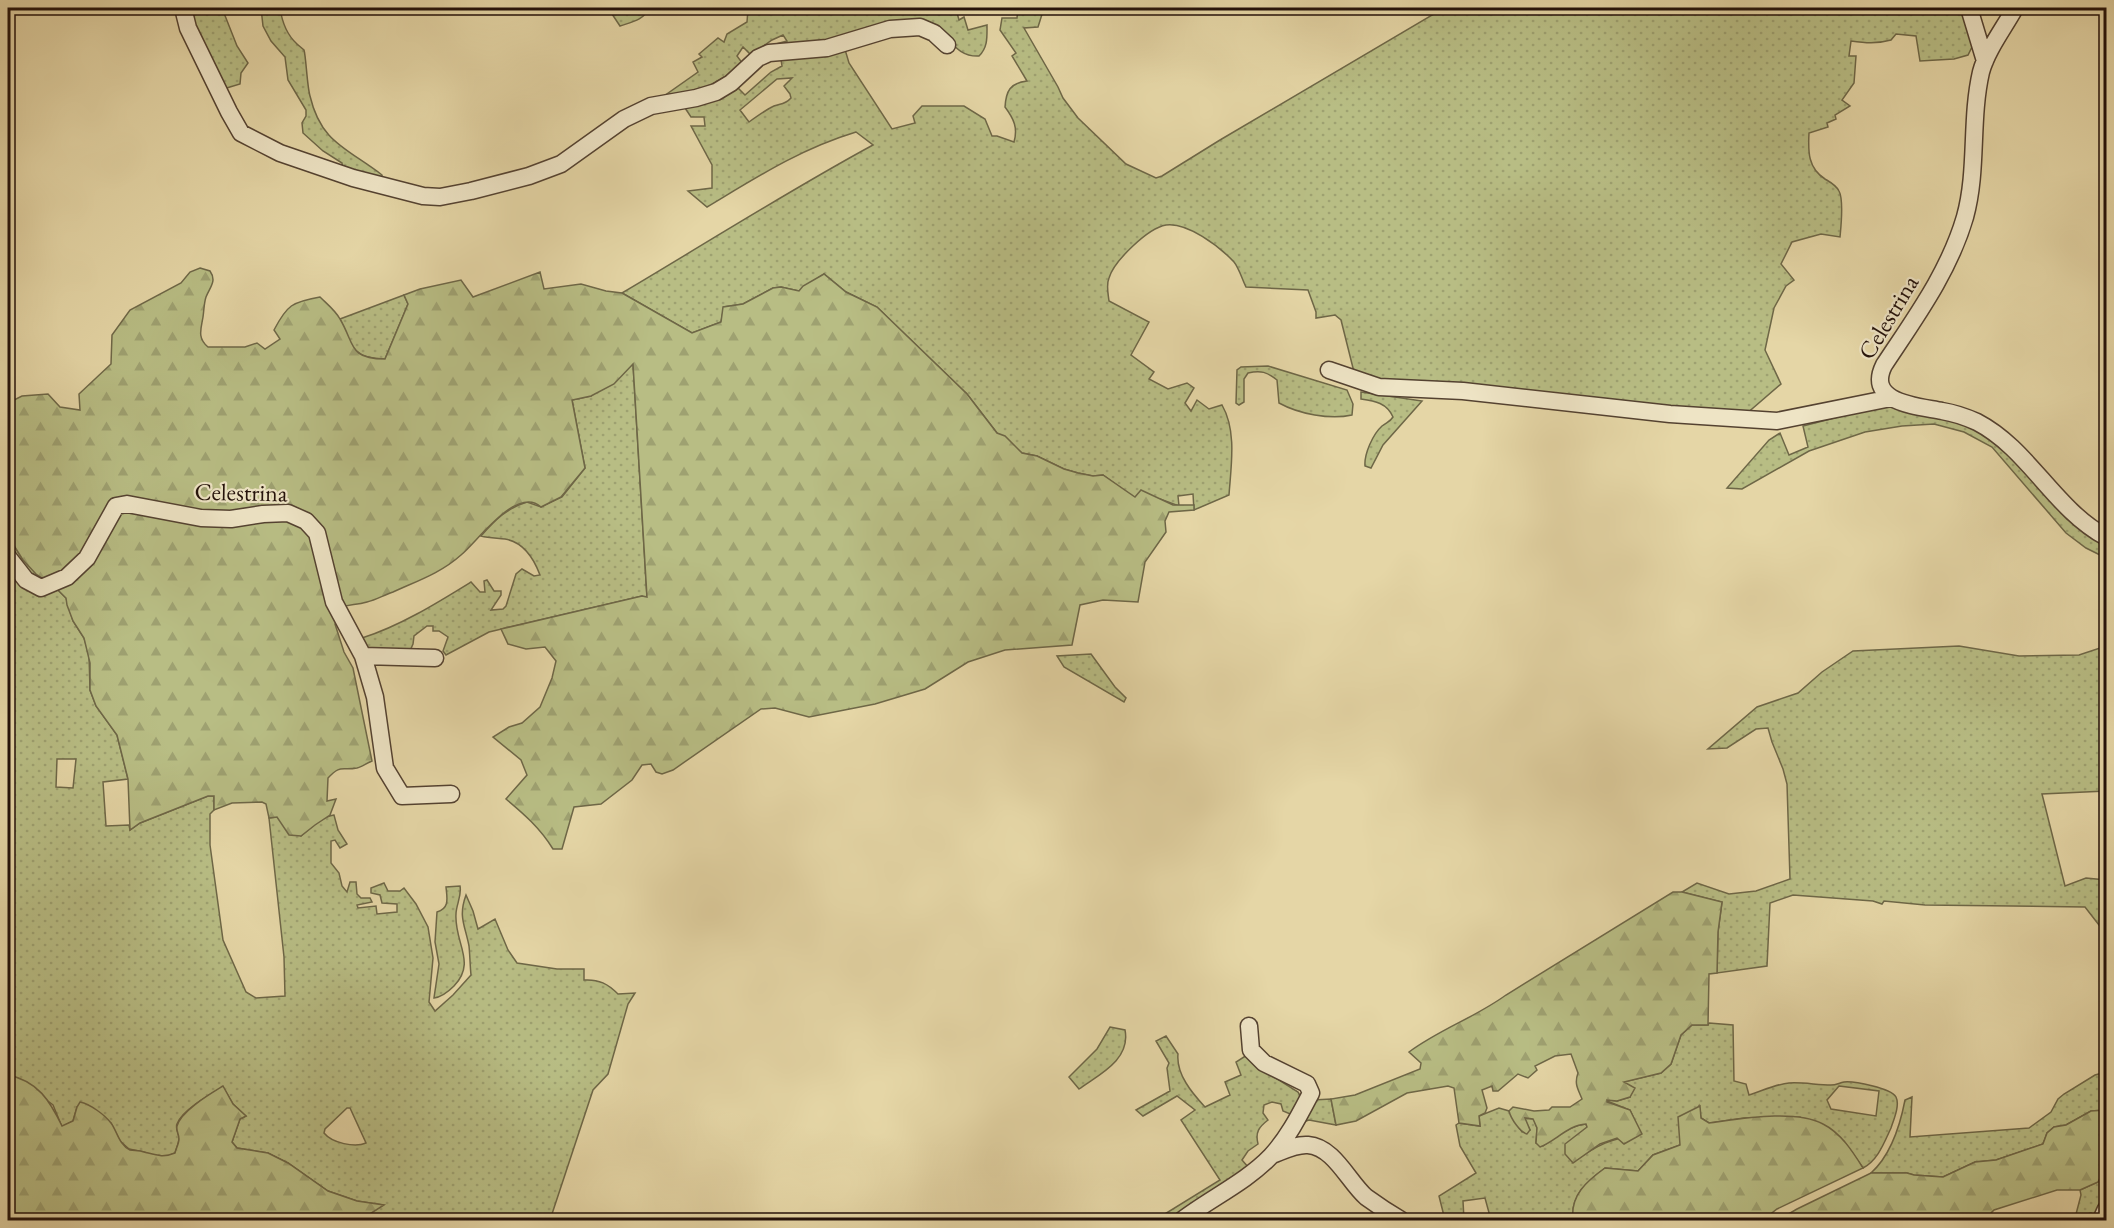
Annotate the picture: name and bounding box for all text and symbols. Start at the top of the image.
street label: Celestrina [1851,269,1925,365]
street label: Celestrina [194,476,288,508]

